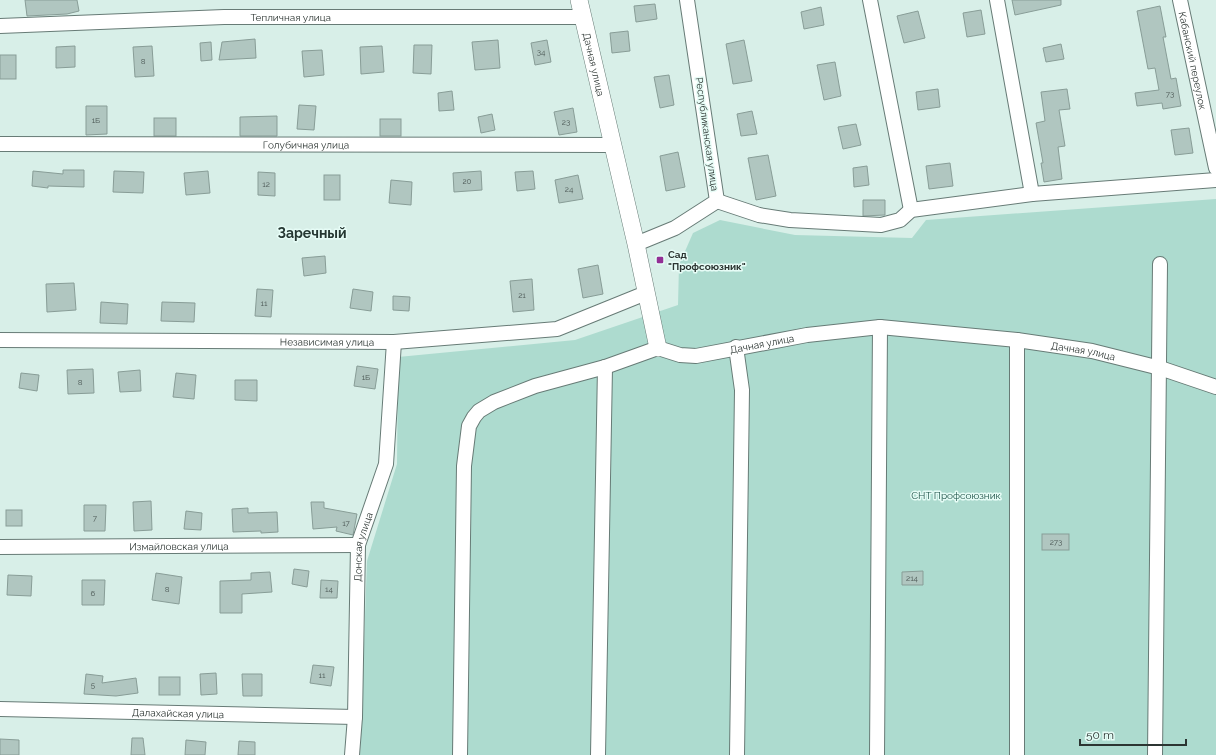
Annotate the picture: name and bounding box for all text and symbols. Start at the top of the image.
street label: Кабанский переулок [1177,11,1209,111]
street label: Тепличная улица [251,12,331,23]
street label: Дачная улица [581,31,607,97]
house number: 34 [537,47,546,57]
house number: 8 [141,56,146,66]
street label: Республиканская улица [694,76,720,192]
house number: 73 [1166,89,1174,99]
house number: 1Б [92,115,100,125]
house number: 23 [562,117,570,127]
street label: Голубичная улица [263,139,349,150]
house number: 20 [462,176,472,186]
house number: 12 [262,179,270,189]
house number: 24 [565,184,574,194]
district label: Заречный [277,225,347,241]
place label: Сад "Профсоюзник" [668,249,746,272]
marker: Сад "Профсоюзник" [655,255,665,265]
house number: 21 [518,290,526,300]
house number: 11 [261,298,268,308]
street label: Дачная улица [729,332,795,355]
street label: Независимая улица [280,336,374,347]
street label: Дачная улица [1050,340,1117,362]
house number: 1Б [362,372,370,382]
house number: 8 [78,377,83,387]
park label: СНТ Профсоюзник [911,490,1001,501]
street label: Донская улица [352,511,374,582]
house number: 7 [93,513,98,523]
house number: 17 [342,518,351,528]
house number: 273 [1050,537,1062,547]
street label: Измайловская улица [129,540,229,552]
house number: 214 [906,573,919,583]
house number: 8 [165,584,170,594]
house number: 14 [325,584,334,594]
house number: 6 [91,588,96,598]
house number: 11 [319,670,326,680]
house number: 5 [91,680,96,690]
street label: Далахайская улица [132,706,224,720]
scale bar [1080,721,1186,747]
text: 50 m [1086,728,1114,742]

